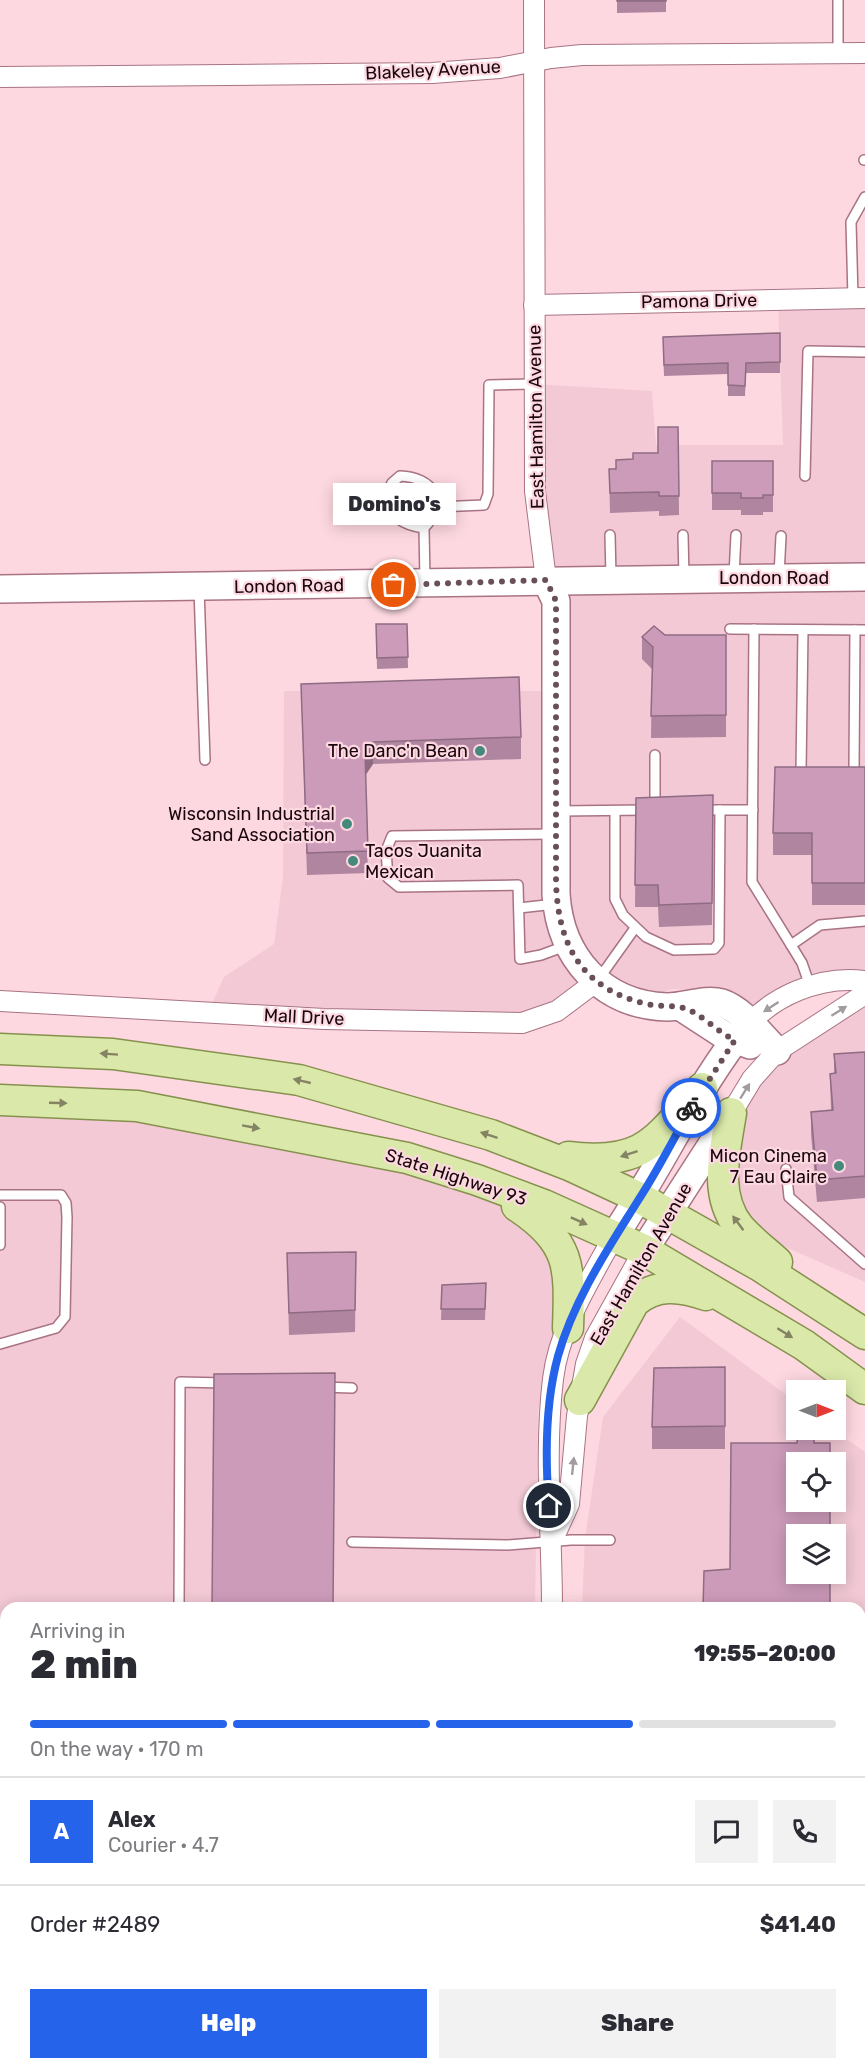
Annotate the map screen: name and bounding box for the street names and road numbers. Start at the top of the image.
street label: Blakeley Avenue [365,55,501,85]
street label: Pamona Drive [641,289,757,313]
street label: East Hamilton Avenue [523,325,549,509]
street label: London Road [719,567,829,589]
street label: London Road [234,574,344,598]
street label: Mall Drive [263,1004,345,1030]
street label: State Highway 93 [383,1144,529,1210]
street label: East Hamilton Avenue [585,1179,697,1349]

